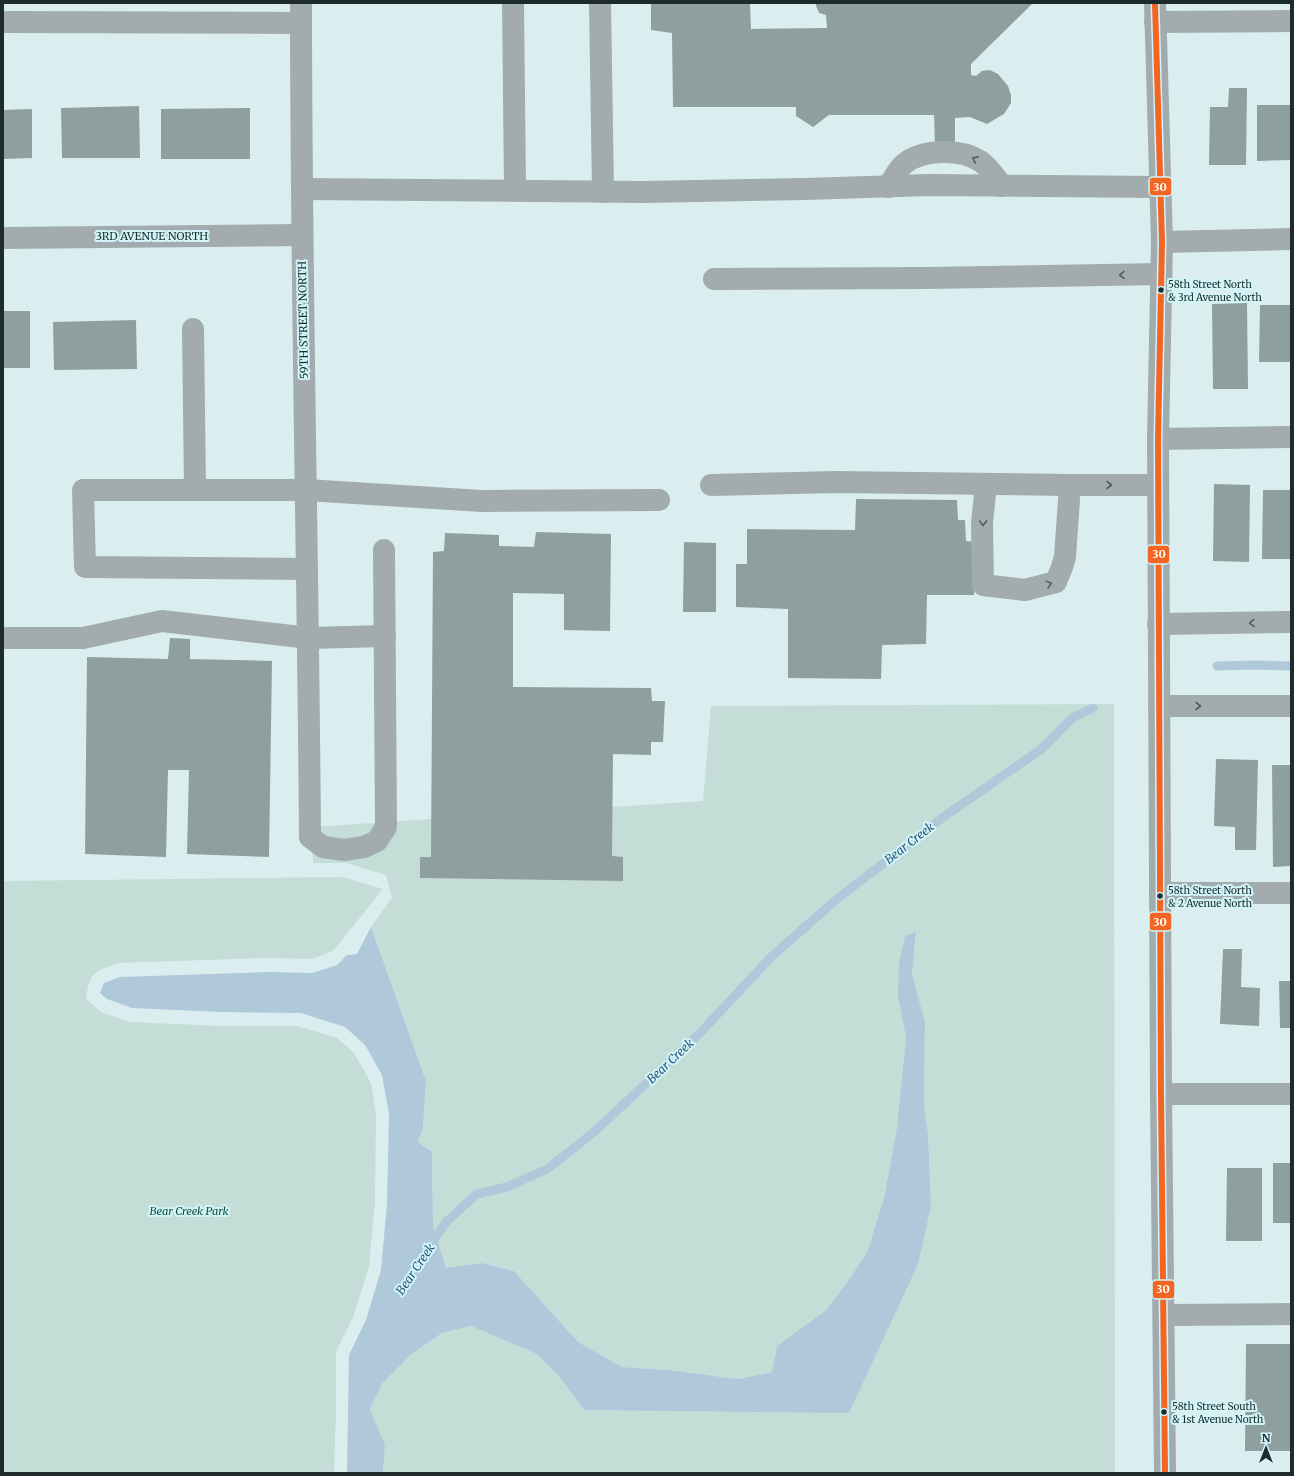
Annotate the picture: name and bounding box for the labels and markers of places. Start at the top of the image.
place label: 58th Street North & 3rd Avenue North [1168,278,1262,304]
marker: 58th Street North & 3rd Avenue North [1156,285,1166,295]
place label: 58th Street North & 2 Avenue North [1168,884,1253,910]
marker: 58th Street North & 2 Avenue North [1155,891,1165,901]
place label: 58th Street South & 1st Avenue North [1172,1400,1264,1426]
marker: 58th Street South & 1st Avenue North [1159,1407,1169,1417]

